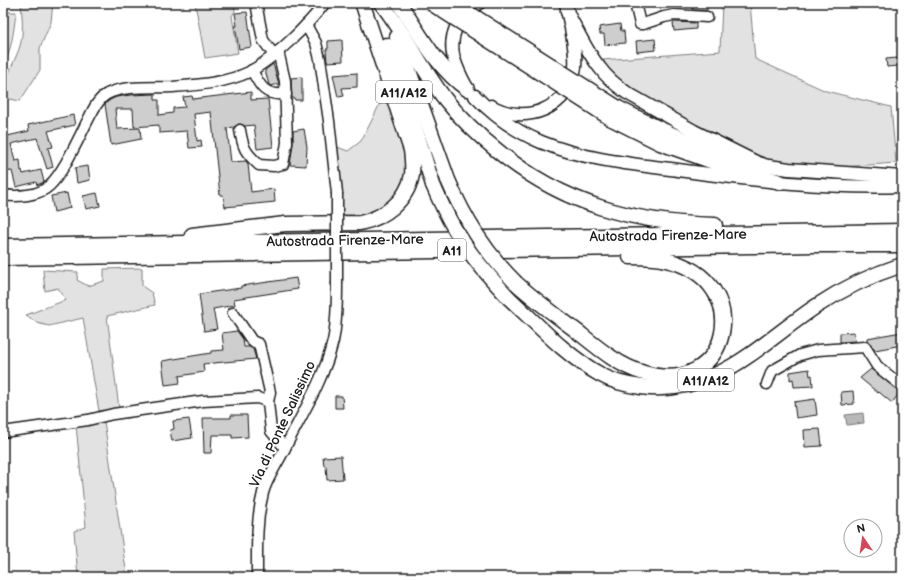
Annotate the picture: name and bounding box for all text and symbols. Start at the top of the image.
road number: A11/A12 [376,81,432,103]
street label: Autostrada Firenze-Mare [589,226,747,245]
street label: Autostrada Firenze-Mare [266,231,424,250]
road number: A11 [438,239,466,261]
street label: Via di Ponte Salissimo [246,358,319,490]
road number: A11/A12 [678,369,734,391]
north arrow [843,518,883,558]
text: N [855,521,866,536]

